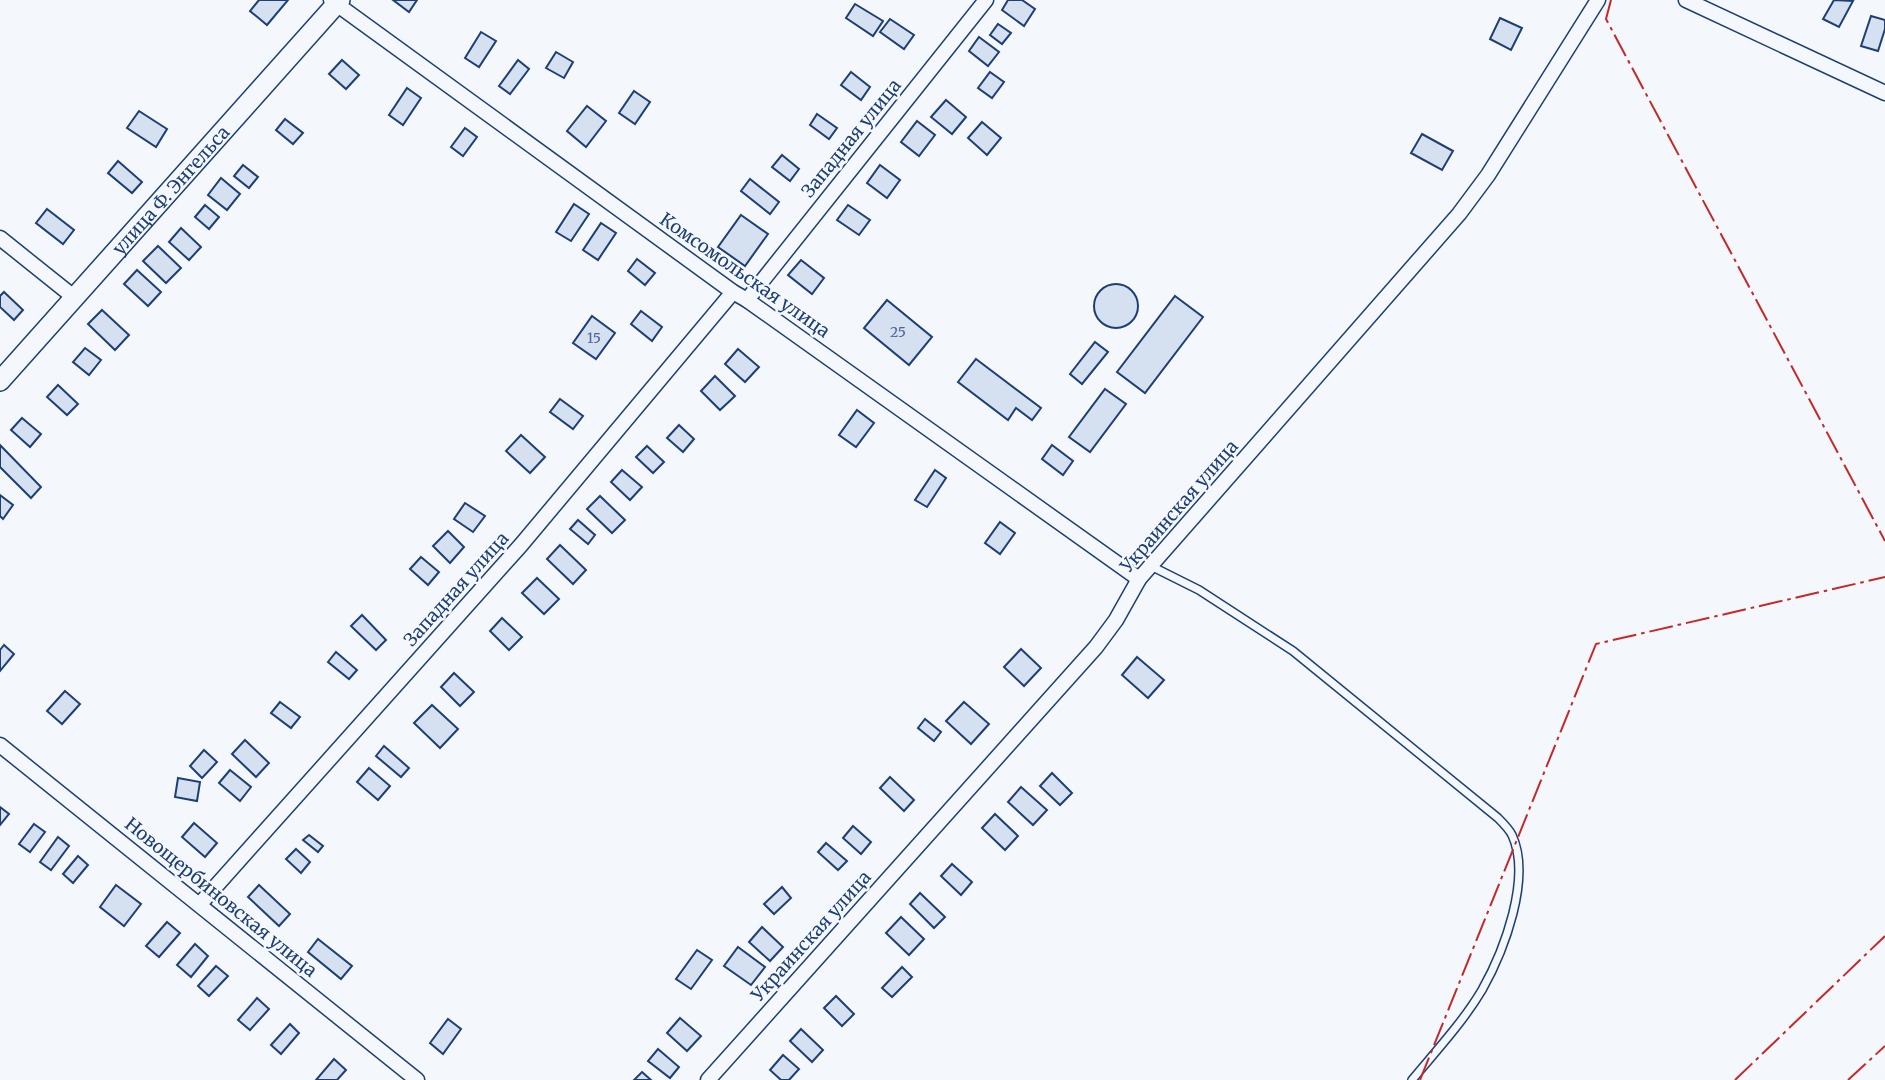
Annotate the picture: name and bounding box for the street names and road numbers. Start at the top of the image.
street label: Западная улица [796,74,906,202]
street label: улица Ф. Энгельса [107,121,234,259]
street label: Комсомольская улица [655,208,835,343]
street label: Украинская улица [1115,435,1243,578]
street label: Западная улица [399,527,514,651]
street label: Новощербиновская улица [120,812,322,982]
street label: Украинская улица [746,866,876,1007]

